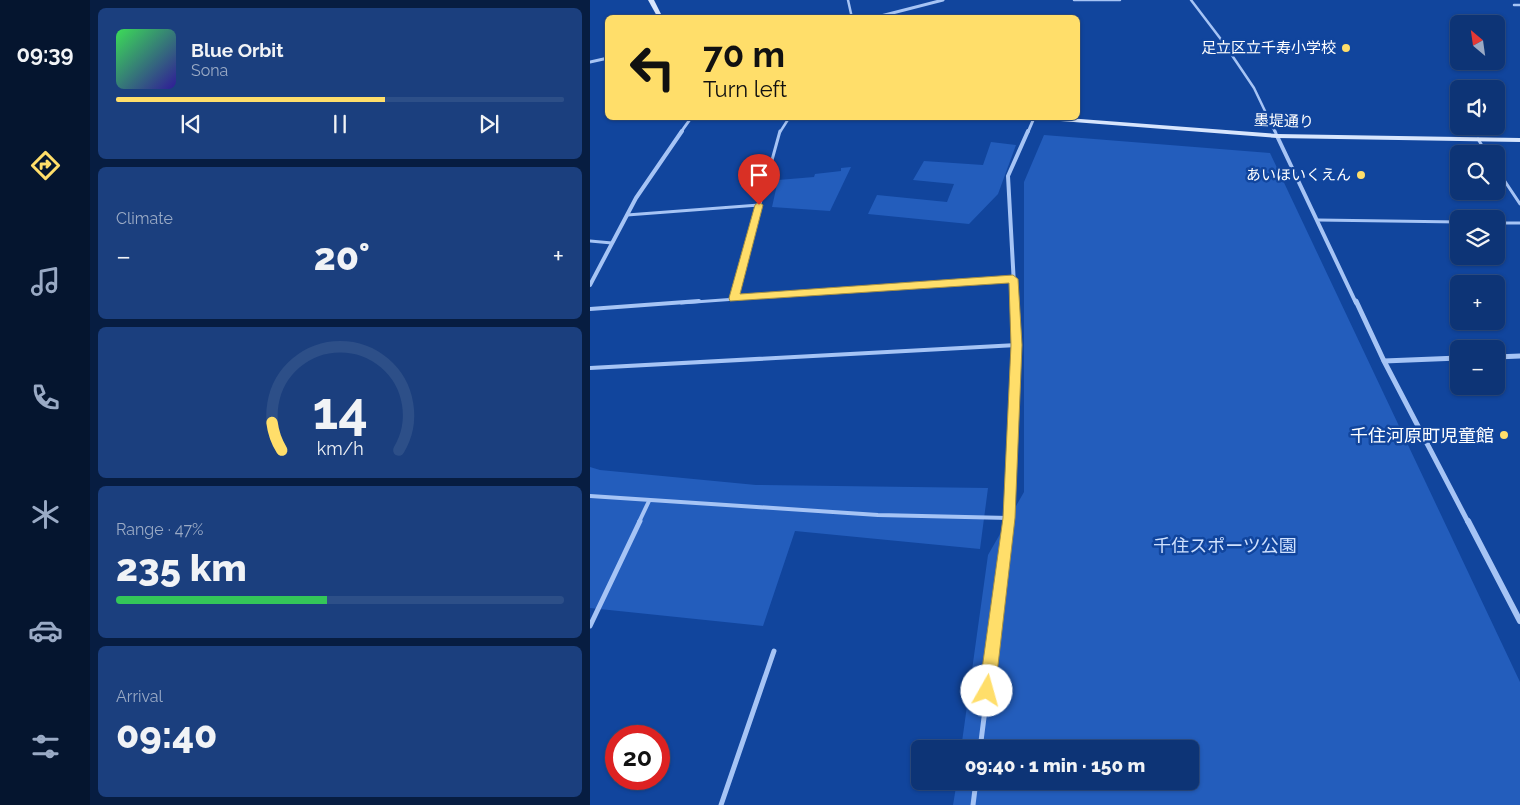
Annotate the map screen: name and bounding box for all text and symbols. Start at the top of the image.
north arrow [1450,15,1505,70]
map controls [1450,15,1505,395]
text: 70 m [703,34,785,75]
icon: left [620,35,685,100]
text: Blue Orbit [191,39,283,61]
place label: 足立区立千寿小学校 [1201,39,1336,57]
text: 09:39 [16,41,74,67]
marker: 足立区立千寿小学校 [1340,42,1352,54]
text: Sona [191,61,228,80]
text: Turn left [703,76,787,102]
button: sound [1450,80,1505,135]
icon: previous [177,110,205,138]
icon: pause [326,110,354,138]
icon: next [475,110,503,138]
street label: 墨堤通り [1254,111,1314,131]
button: search [1450,145,1505,200]
icon: directions [28,148,63,183]
pin [738,154,780,205]
icon: arrive [745,161,773,189]
place label: あいほいくえん [1246,166,1351,184]
marker: あいほいくえん [1355,169,1367,181]
text: Climate [116,209,173,228]
button: layers [1450,210,1505,265]
text: 20° [314,234,370,279]
text: − [116,240,131,273]
text: + [552,240,564,273]
icon: music [28,264,63,299]
button: + [1450,275,1505,330]
button: − [1450,340,1505,395]
icon: phone [28,380,63,415]
text: 14 [312,380,368,441]
place label: 千住河原町児童館 [1350,425,1494,446]
marker: 千住河原町児童館 [1498,429,1510,441]
text: km/h [316,438,364,459]
icon: climate [28,497,63,532]
text: Range · 47% [116,520,203,539]
park label: 千住スポーツ公園 [1153,535,1297,556]
text: 235 km [116,545,247,590]
icon: car [28,613,63,648]
position arrow [960,664,1012,716]
text: Arrival [116,687,163,706]
text: 09:40 [116,712,217,757]
speed limit sign: 20 [605,725,670,790]
icon: filters [28,729,63,764]
text: 09:40 · 1 min · 150 m [965,754,1145,776]

